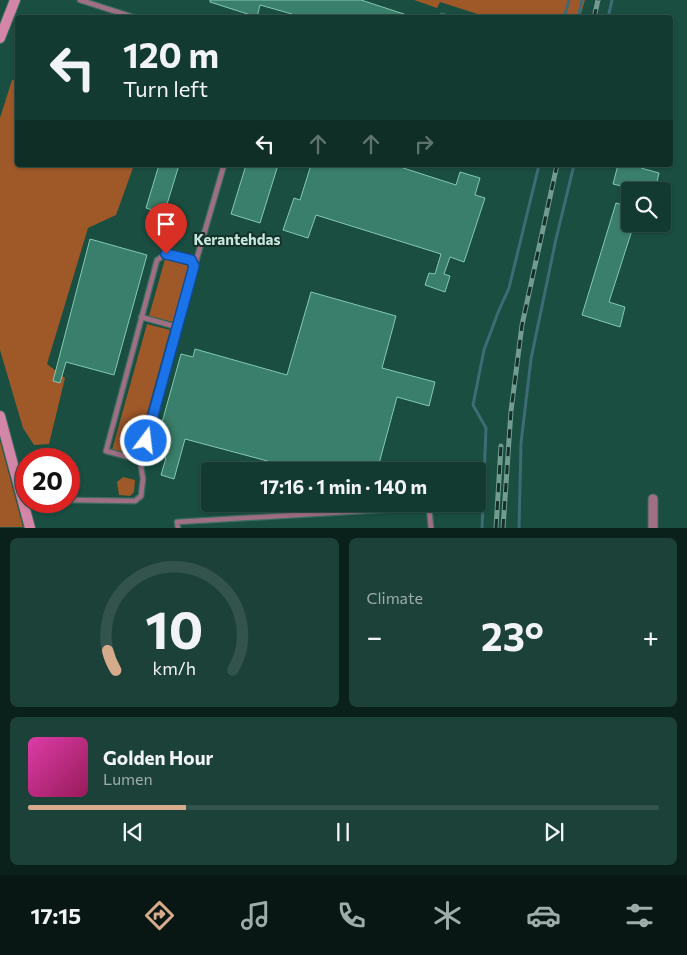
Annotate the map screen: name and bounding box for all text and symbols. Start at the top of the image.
text: 120 m [123,32,219,75]
icon: left [40,35,105,100]
text: Turn left [123,75,208,102]
icon: left [251,130,279,158]
icon: ahead [304,130,332,158]
icon: ahead [357,130,385,158]
icon: right [410,130,438,158]
map controls [621,182,671,232]
button: search [621,182,671,232]
pin [145,203,187,254]
icon: arrive [152,210,180,238]
district label: Kerantehdas [194,230,280,248]
position arrow [119,414,171,466]
speed limit sign: 20 [15,448,80,513]
text: 17:16 · 1 min · 140 m [260,475,427,498]
text: Climate [367,588,423,607]
text: 10 [145,596,203,660]
text: 23° [481,612,544,659]
text: − [367,619,382,653]
text: + [643,619,659,653]
text: km/h [153,657,196,679]
text: Golden Hour [103,746,213,769]
text: Lumen [103,769,153,788]
icon: previous [119,818,147,846]
icon: pause [329,818,357,846]
icon: next [540,818,568,846]
icon: directions [142,898,177,933]
icon: music [238,898,273,933]
icon: phone [334,898,369,933]
icon: climate [430,898,465,933]
icon: car [526,898,561,933]
icon: filters [622,898,657,933]
text: 17:15 [30,902,81,929]

